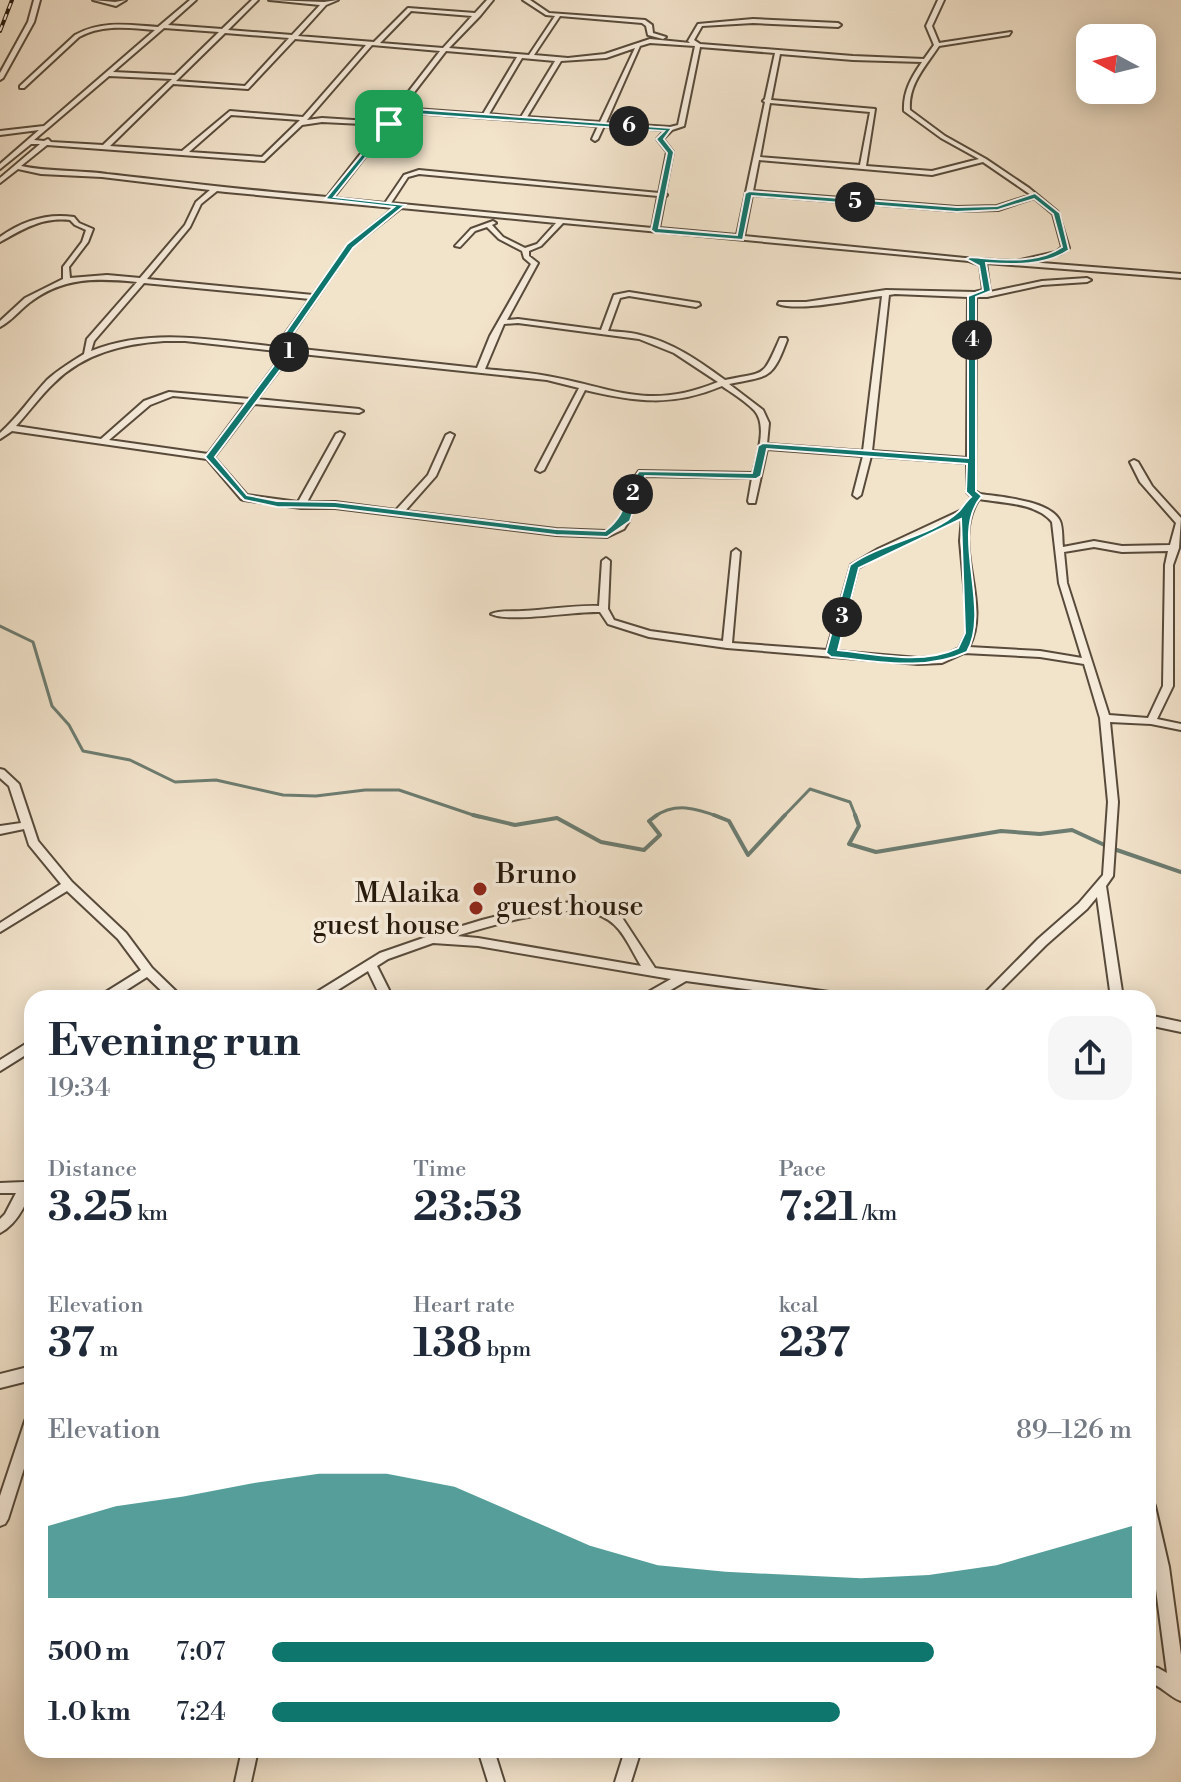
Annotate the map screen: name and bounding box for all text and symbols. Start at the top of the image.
north arrow [1076,24,1156,104]
map controls [1076,24,1156,104]
pin [355,90,423,158]
icon: arrive [367,102,411,146]
pin: 6 [609,106,649,146]
text: 6 [622,112,636,139]
pin: 5 [835,182,875,222]
text: 5 [848,188,862,215]
pin: 4 [952,320,992,360]
text: 4 [965,326,979,353]
pin: 1 [269,332,309,372]
text: 1 [284,338,294,365]
pin: 2 [613,474,653,514]
text: 2 [626,480,640,507]
pin: 3 [822,597,862,637]
text: 3 [835,603,849,630]
place label: Bruno guest house [495,857,644,924]
place label: MAlaika guest house [312,876,461,943]
marker: Bruno guest house [471,880,489,898]
marker: MAlaika guest house [467,899,485,917]
text: Evening run [48,1014,301,1069]
button: share [1048,1016,1132,1100]
text: 19:34 [48,1072,110,1104]
text: Distance [48,1156,137,1183]
text: Time [413,1156,466,1183]
text: Pace [779,1156,826,1183]
text: 3.25 [48,1183,133,1233]
text: 23:53 [413,1183,522,1233]
text: 7:21 [779,1183,858,1233]
text: km [133,1200,168,1227]
text: /km [858,1200,897,1227]
text: Elevation [48,1292,143,1319]
text: Heart rate [413,1292,515,1319]
text: kcal [779,1292,819,1319]
text: 37 [48,1319,95,1369]
text: 138 [413,1319,482,1369]
text: 237 [779,1319,850,1369]
text: m [95,1336,119,1363]
text: bpm [482,1336,531,1363]
text: Elevation [48,1414,161,1446]
text: 89–126 m [1016,1414,1132,1446]
text: 500 m [48,1636,130,1668]
text: 7:07 [176,1636,225,1668]
text: 1.0 km [48,1696,131,1728]
text: 7:24 [176,1696,226,1728]

